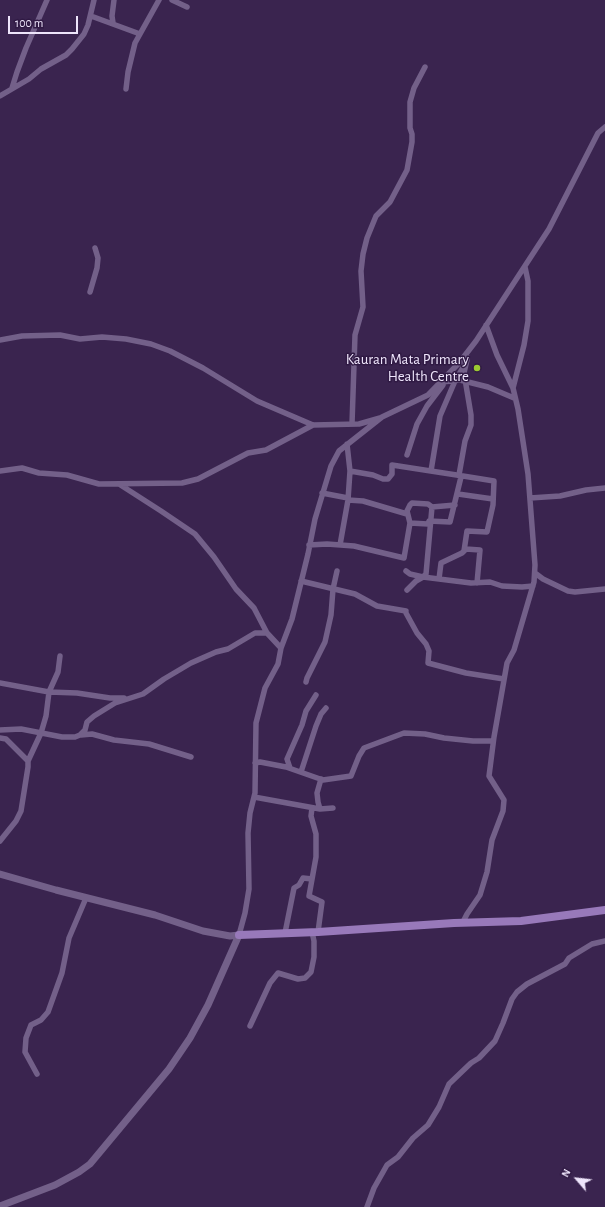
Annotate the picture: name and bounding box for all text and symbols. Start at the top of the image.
scale bar [10,8,80,34]
text: 100 m [15,17,43,29]
place label: Kauran Mata Primary Health Centre [346,350,469,385]
marker: Kauran Mata Primary Health Centre [472,363,482,373]
north arrow [557,1159,597,1199]
text: N [559,1167,573,1179]

